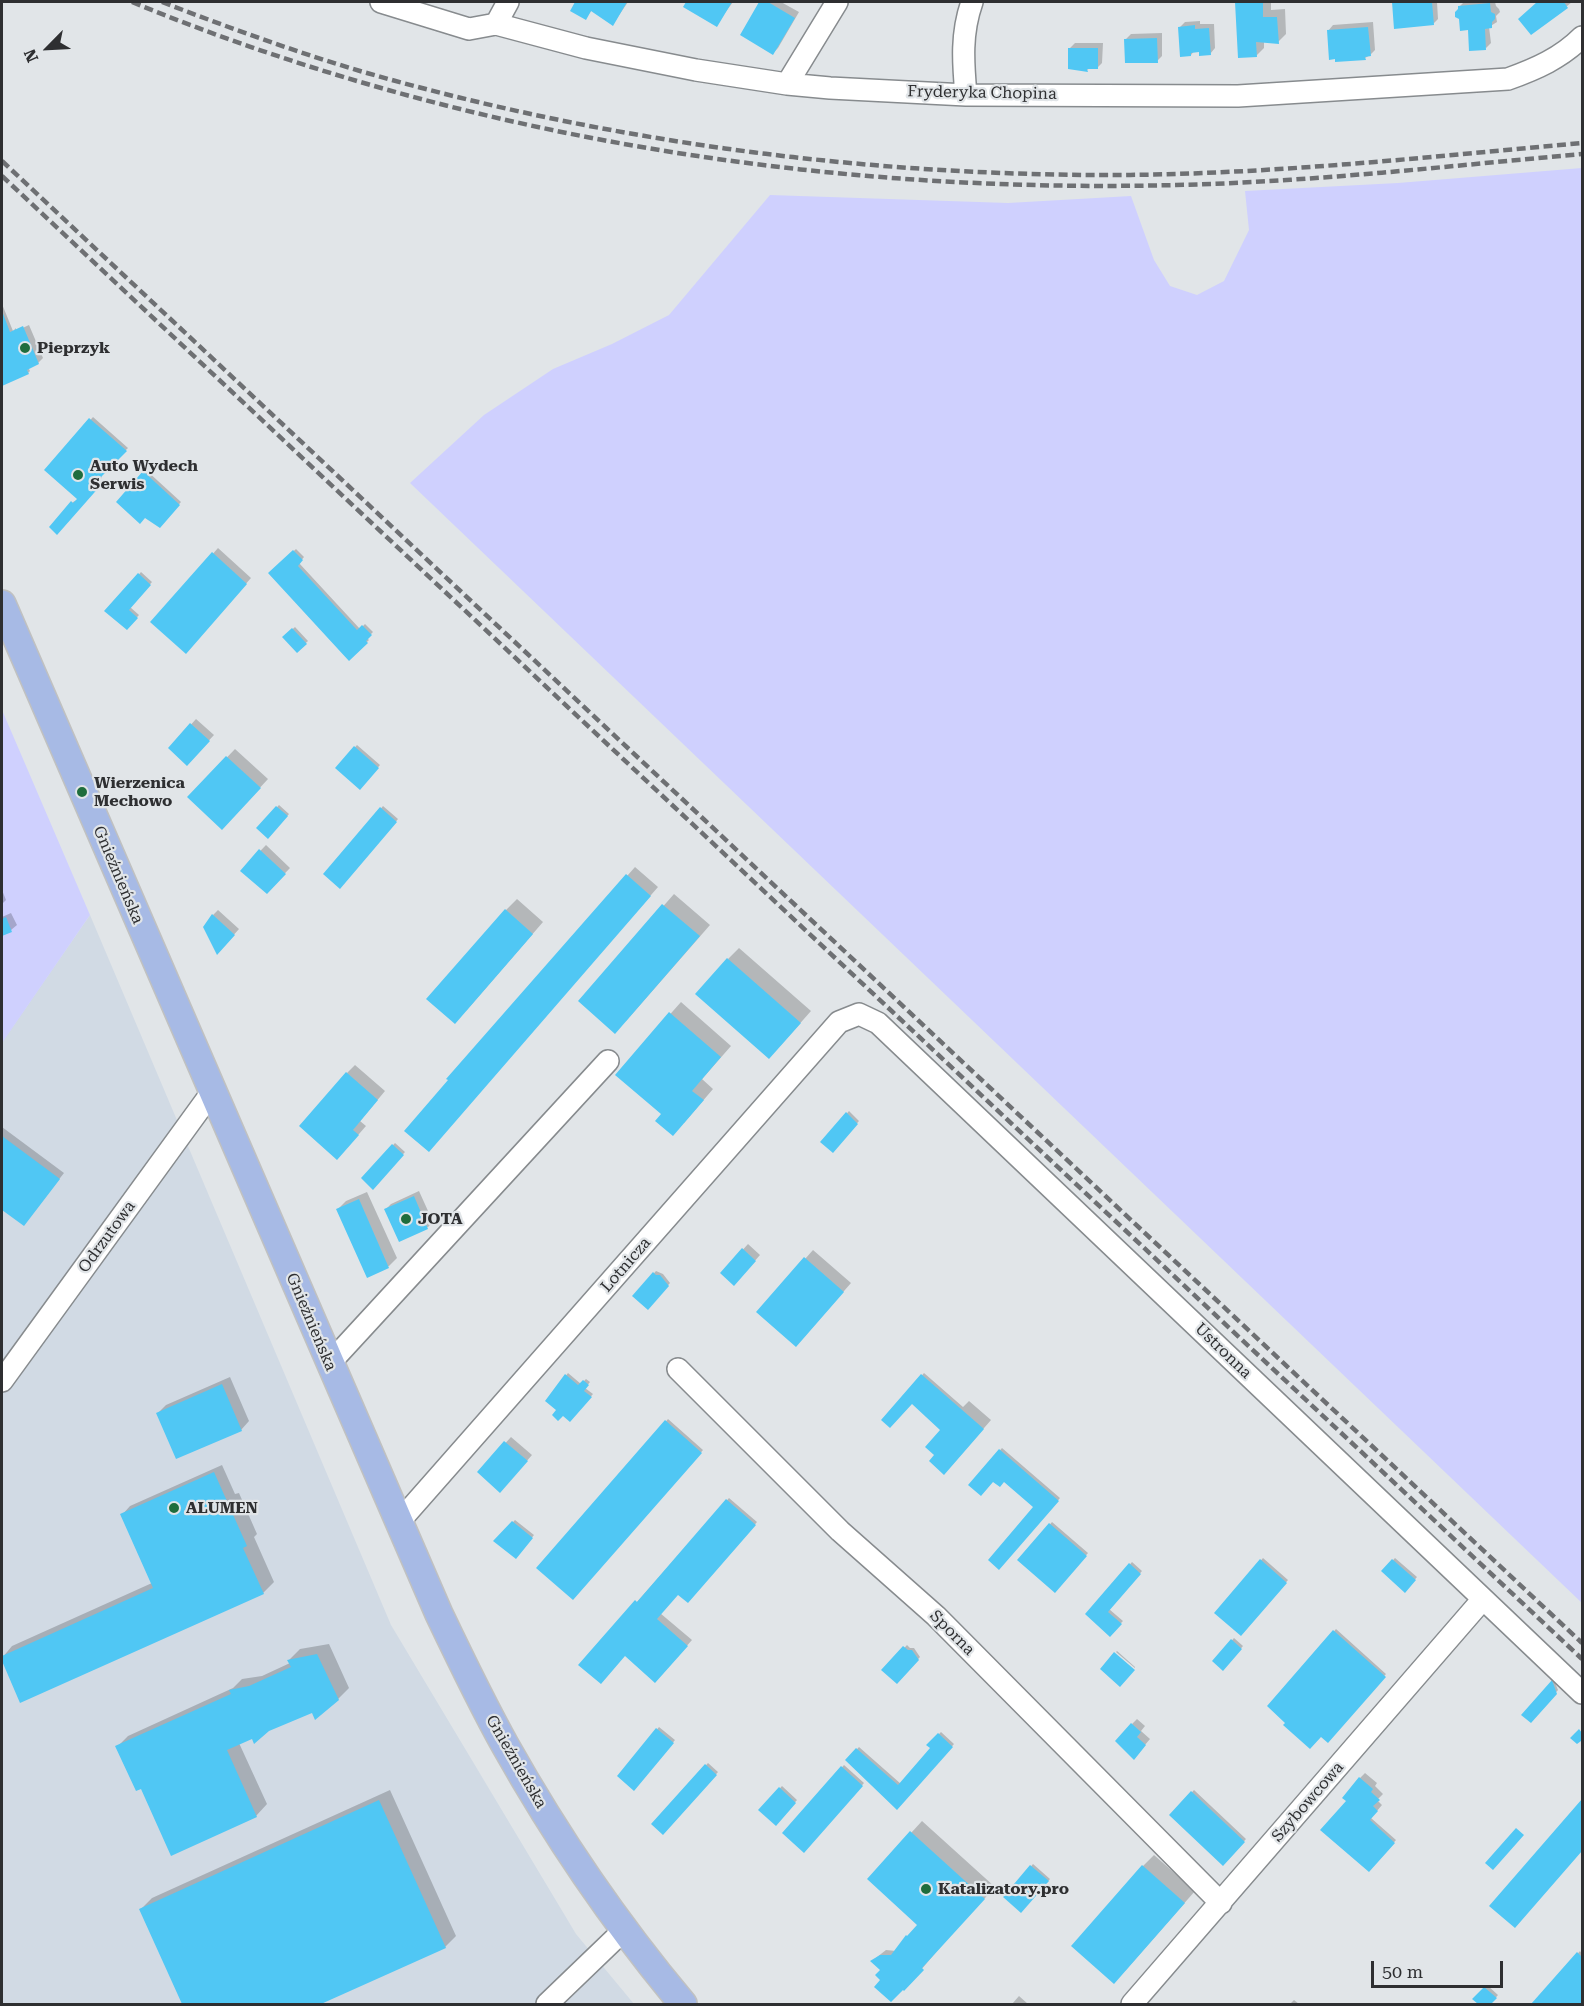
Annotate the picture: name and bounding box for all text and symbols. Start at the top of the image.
north arrow [18,18,78,78]
text: N [20,46,42,65]
street label: Fryderyka Chopina [907,82,1057,104]
place label: Pieprzyk [37,338,110,358]
marker: Pieprzyk [18,341,32,355]
place label: Auto Wydech Serwis [90,456,198,494]
marker: Auto Wydech Serwis [71,468,85,482]
place label: Wierzenica Mechowo [94,773,185,811]
marker: Wierzenica Mechowo [75,785,89,799]
street label: Gnieźnieńska [89,823,147,927]
street label: Odrzutowa [75,1197,139,1277]
place label: JOTA [418,1209,463,1229]
marker: JOTA [399,1212,413,1226]
street label: Lotnicza [597,1234,655,1296]
street label: Gnieźnieńska [282,1270,340,1374]
street label: Ustronna [1191,1319,1255,1383]
place label: ALUMEN [186,1498,258,1518]
marker: ALUMEN [167,1501,181,1515]
street label: Sporna [925,1606,979,1660]
street label: Gnieźnieńska [482,1712,550,1812]
street label: Szybowcowa [1268,1758,1348,1846]
place label: Katalizatory.pro [938,1879,1069,1899]
marker: Katalizatory.pro [919,1882,933,1896]
scale bar [1374,1949,1506,1987]
text: 50 m [1382,1961,1423,1982]

